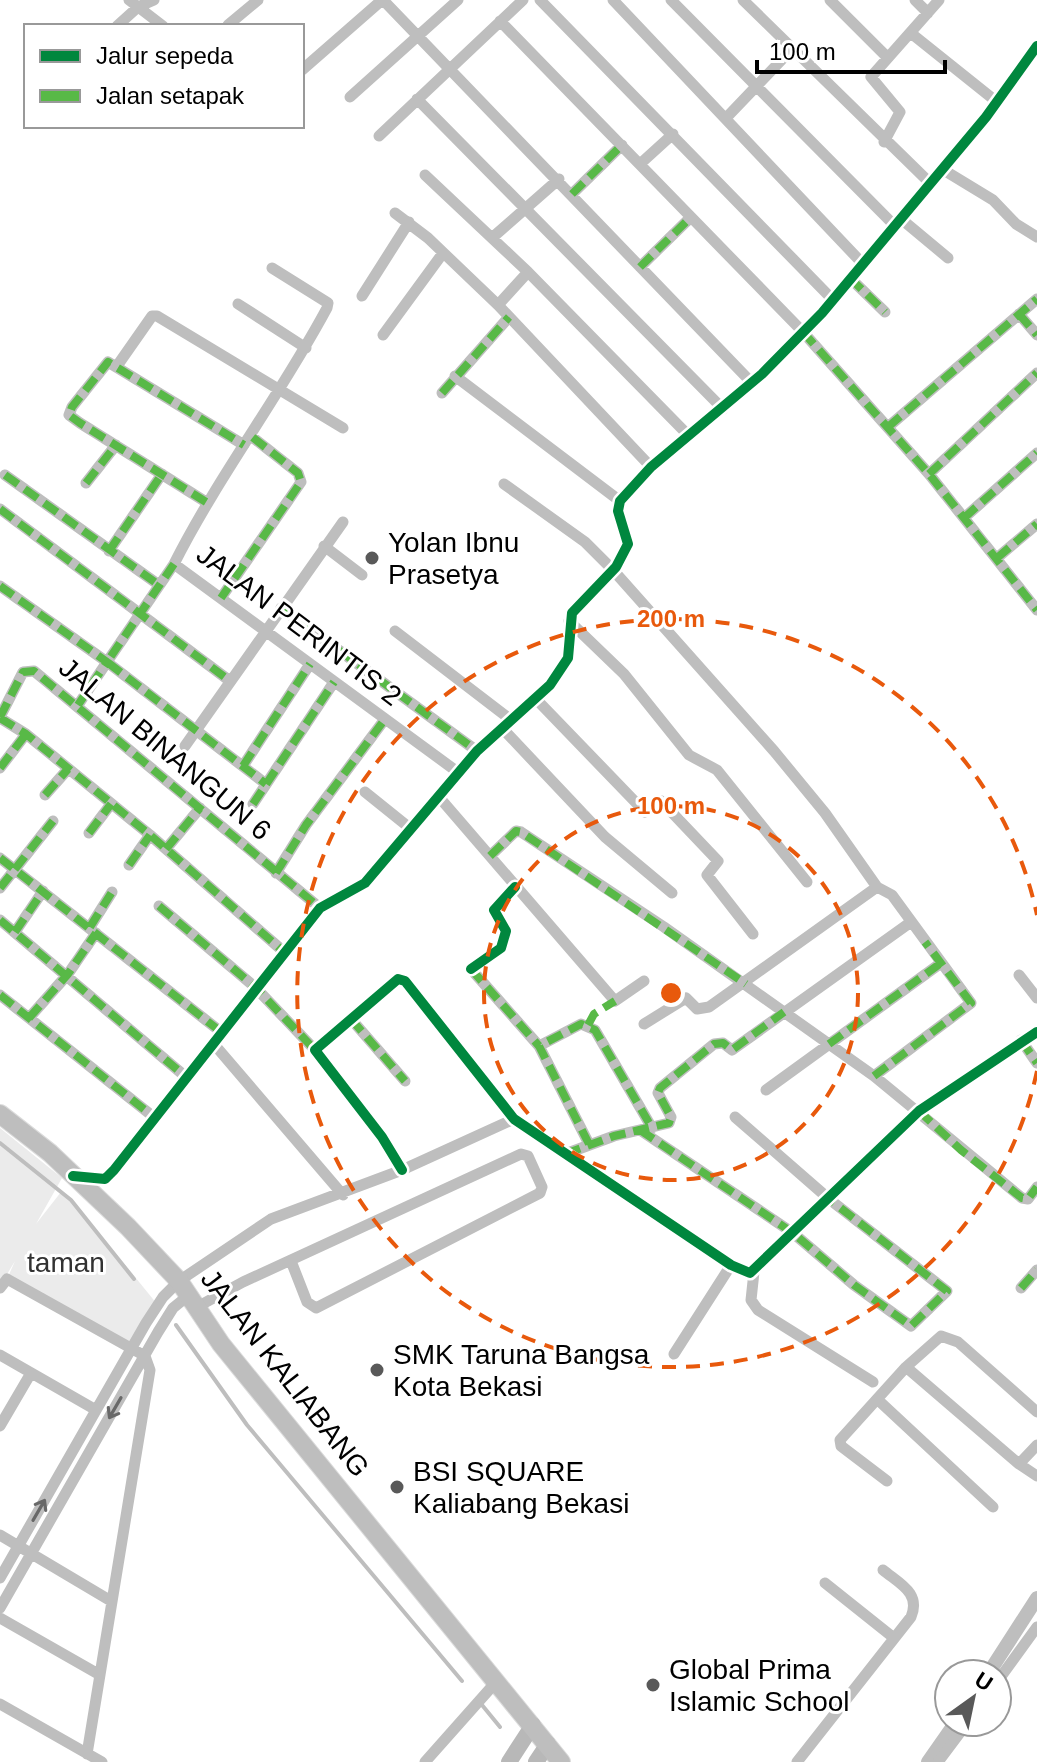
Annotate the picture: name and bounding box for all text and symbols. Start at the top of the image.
legend [24,24,304,128]
scale bar [757,24,945,74]
text: 100 m [769,38,836,65]
text: Jalur sepeda [96,42,234,69]
text: Jalan setapak [96,82,245,109]
place label: Yolan Ibnu Prasetya [388,527,519,590]
street label: JALAN PERINTIS 2 [191,538,407,712]
marker: Yolan Ibnu Prasetya [363,549,381,567]
text: 200 m [637,605,705,632]
street label: JALAN BINANGUN 6 [53,652,277,846]
text: 100 m [637,792,705,819]
centre of rings [657,979,685,1007]
park label: taman [27,1247,105,1278]
street label: JALAN KALIABANG [195,1264,375,1482]
place label: SMK Taruna Bangsa Kota Bekasi [393,1339,650,1402]
marker: SMK Taruna Bangsa Kota Bekasi [368,1361,386,1379]
one-way arrow [107,1395,122,1419]
place label: BSI SQUARE Kaliabang Bekasi [413,1456,629,1519]
marker: BSI SQUARE Kaliabang Bekasi [388,1478,406,1496]
one-way arrow [31,1499,47,1522]
place label: Global Prima Islamic School [669,1654,850,1717]
north arrow [933,1658,1013,1738]
text: U [970,1667,997,1696]
marker: Global Prima Islamic School [644,1676,662,1694]

